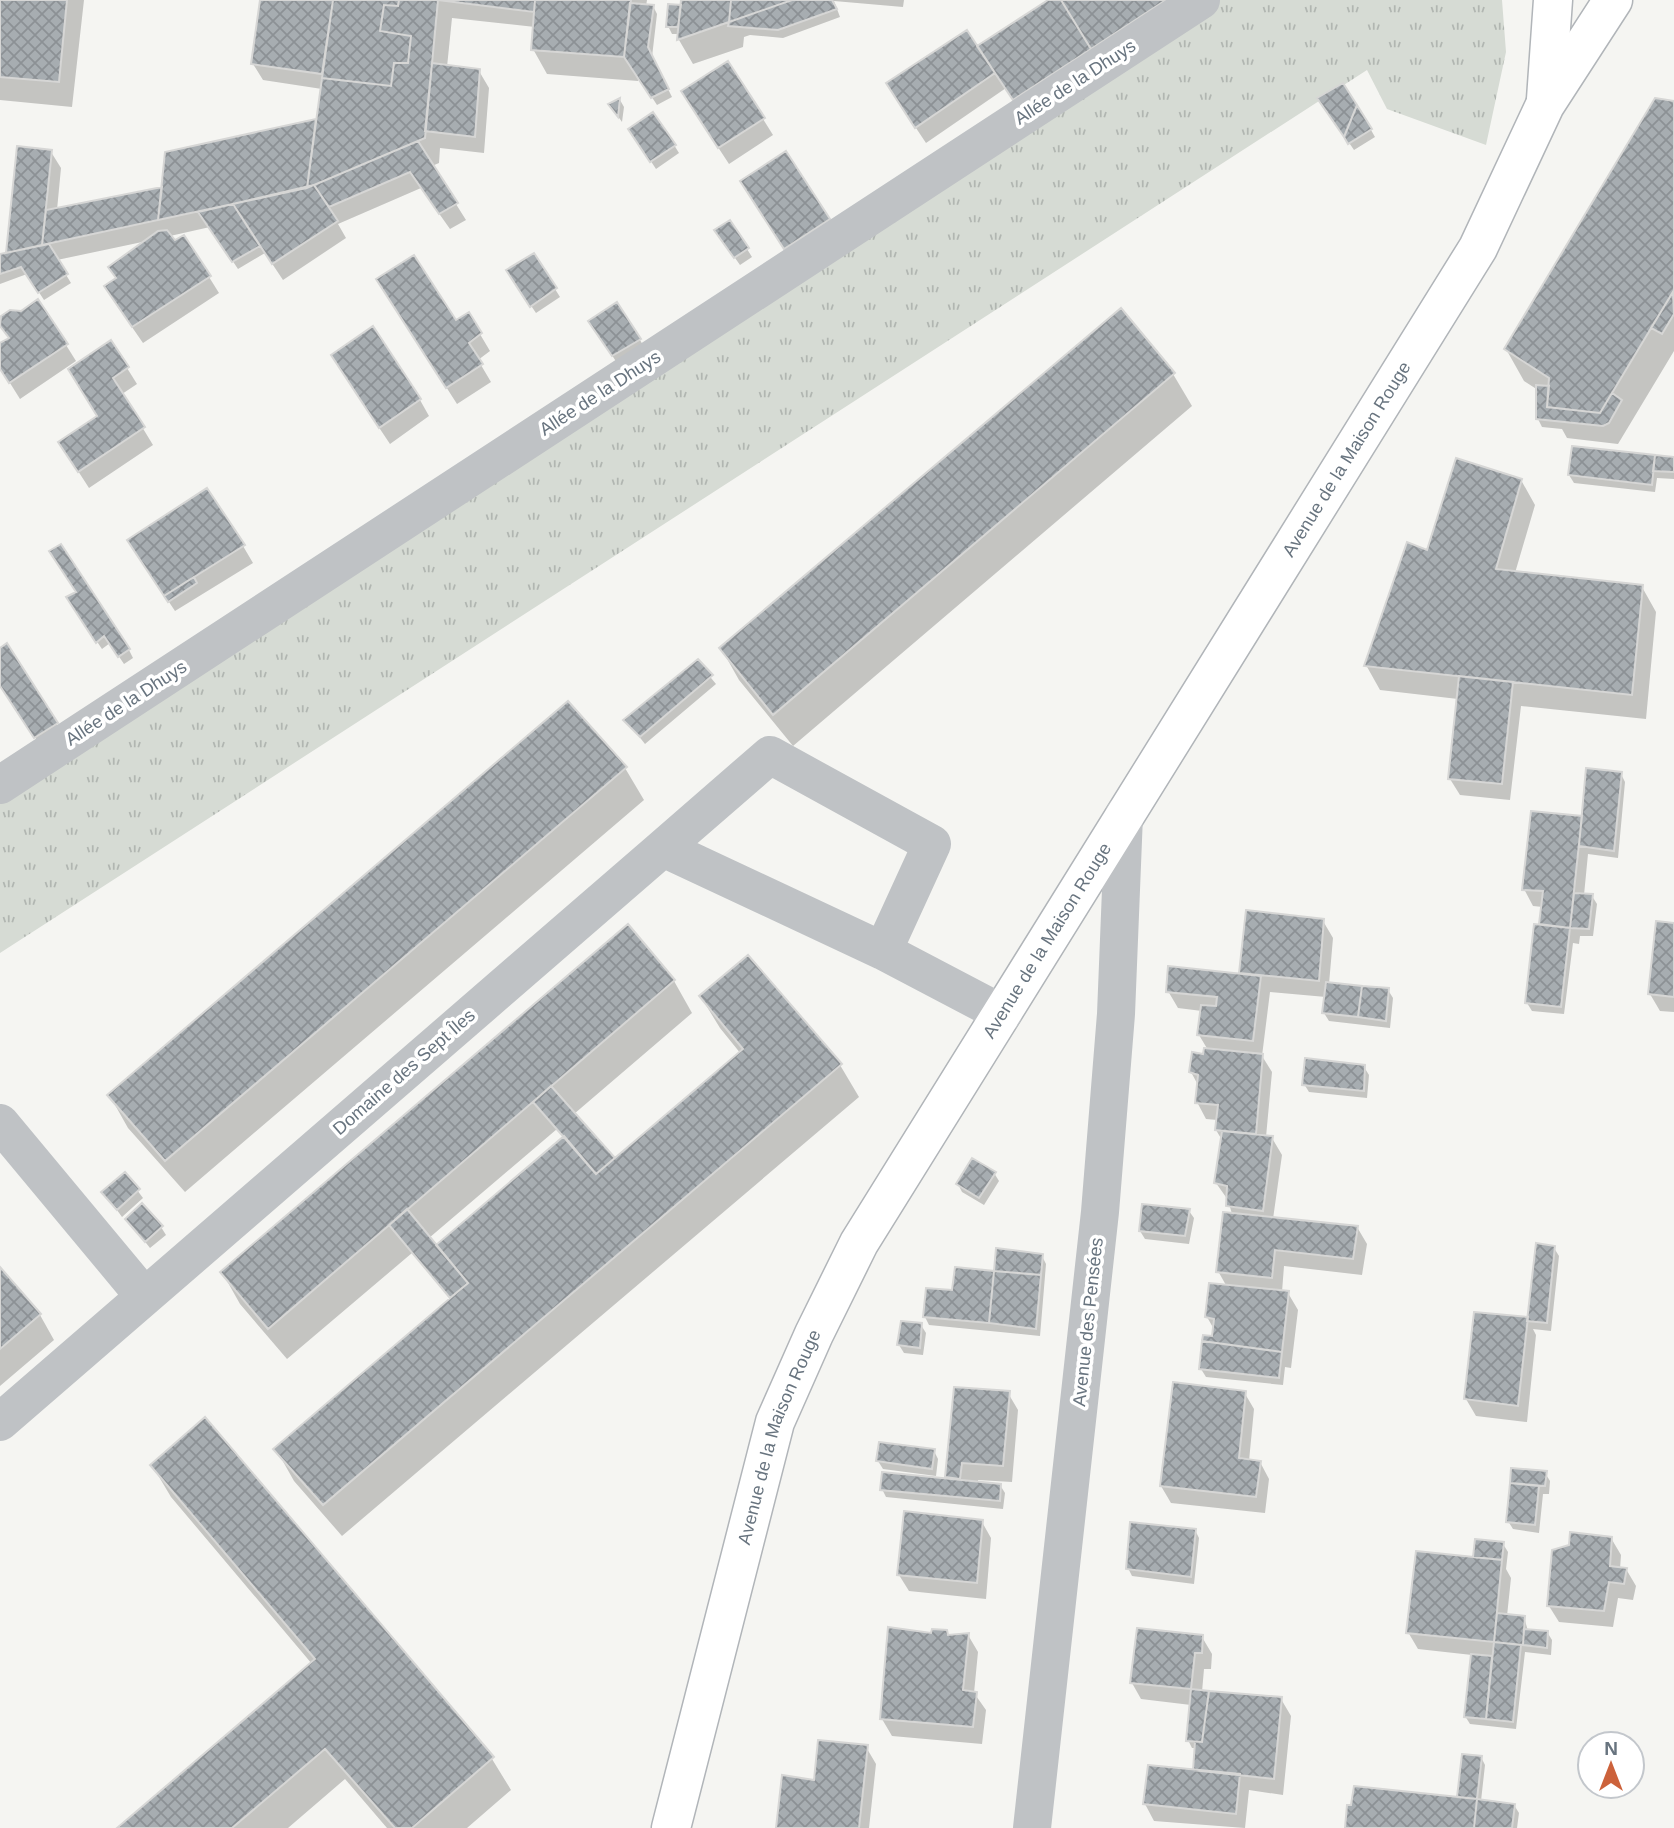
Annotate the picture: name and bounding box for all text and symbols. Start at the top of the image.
street label: Allée de la Dhuys [1011,35,1139,129]
street label: Allée de la Dhuys [536,346,664,440]
street label: Avenue de la Maison Rouge [1278,358,1415,560]
street label: Allée de la Dhuys [62,656,190,750]
street label: Avenue de la Maison Rouge [979,839,1115,1042]
street label: Domaine des Sept Îles [329,1005,479,1139]
street label: Avenue des Pensées [1069,1237,1107,1407]
street label: Avenue de la Maison Rouge [734,1327,825,1547]
north arrow [1576,1730,1646,1800]
text: N [1604,1738,1618,1759]

